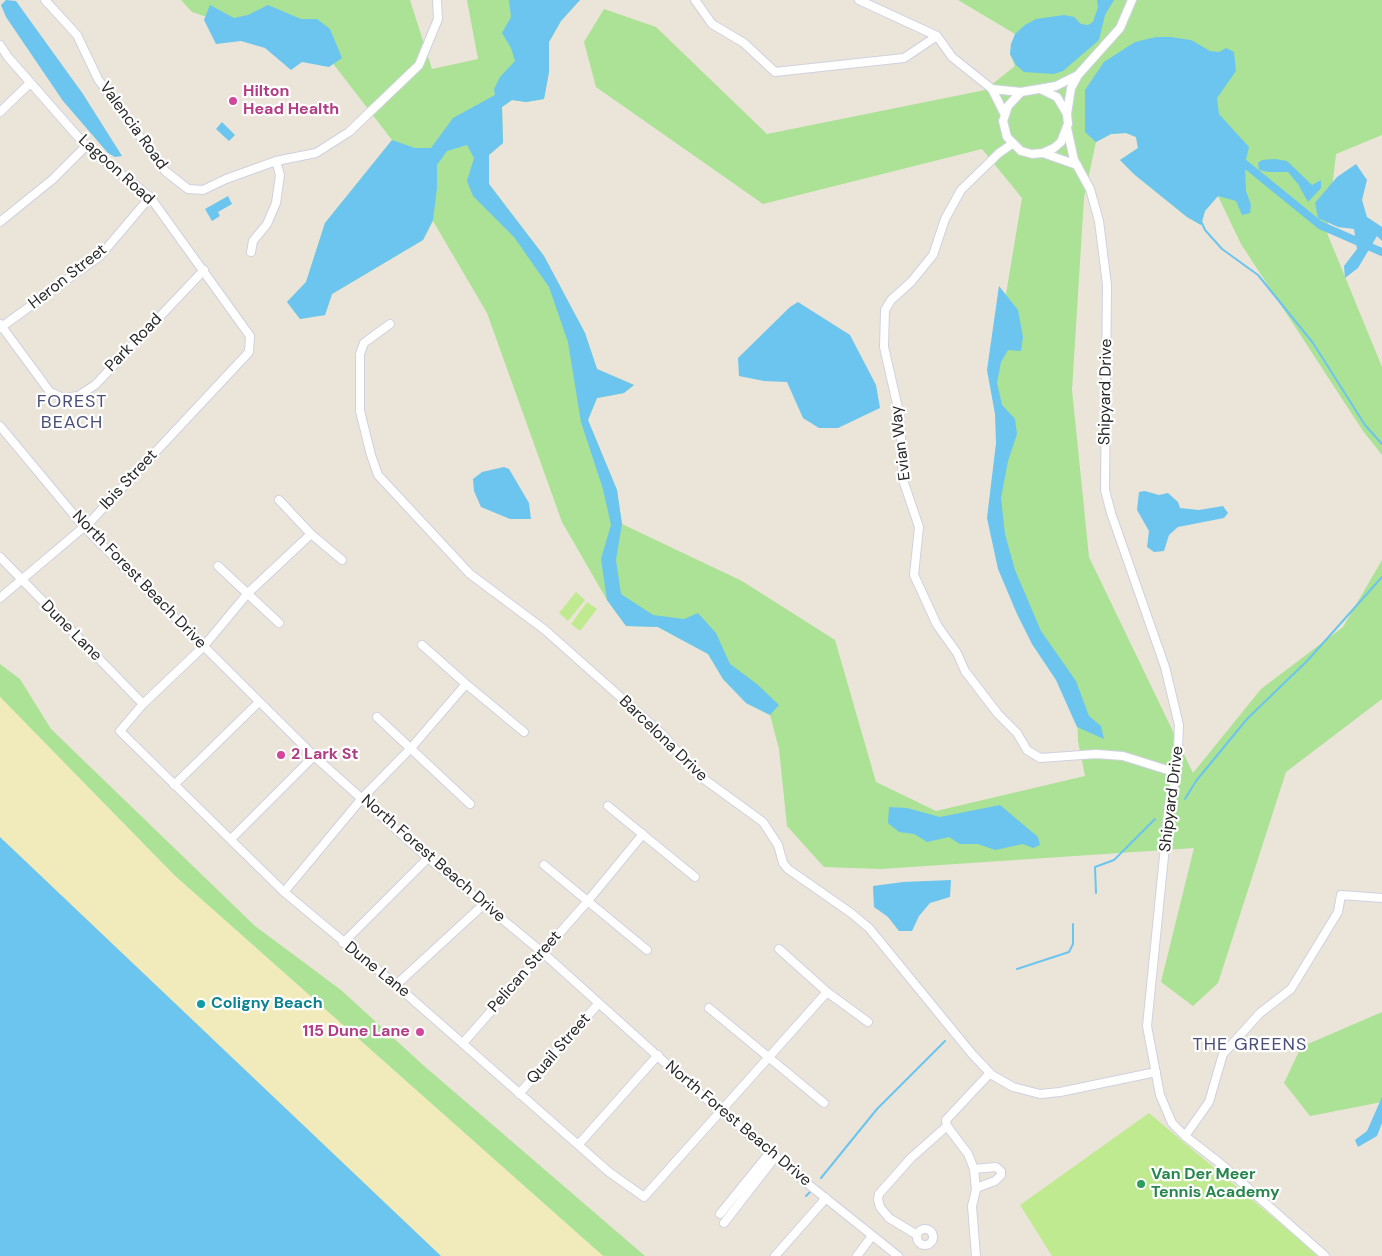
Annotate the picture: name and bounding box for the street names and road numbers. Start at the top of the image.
street label: Valencia Road [95,78,171,174]
street label: Lagoon Road [74,131,158,209]
street label: Heron Street [25,241,111,313]
street label: Park Road [102,310,166,376]
street label: Shipyard Drive [1095,339,1117,445]
street label: Evian Way [887,404,915,482]
street label: Ibis Street [96,446,162,514]
street label: North Forest Beach Drive [68,507,210,653]
street label: Dune Lane [37,597,105,665]
street label: Barcelona Drive [615,692,711,786]
street label: Shipyard Drive [1156,745,1188,853]
street label: North Forest Beach Drive [357,791,509,927]
street label: Pelican Street [484,927,566,1017]
street label: Dune Lane [341,938,413,1002]
street label: Quail Street [523,1010,595,1088]
street label: North Forest Beach Drive [661,1057,815,1191]

